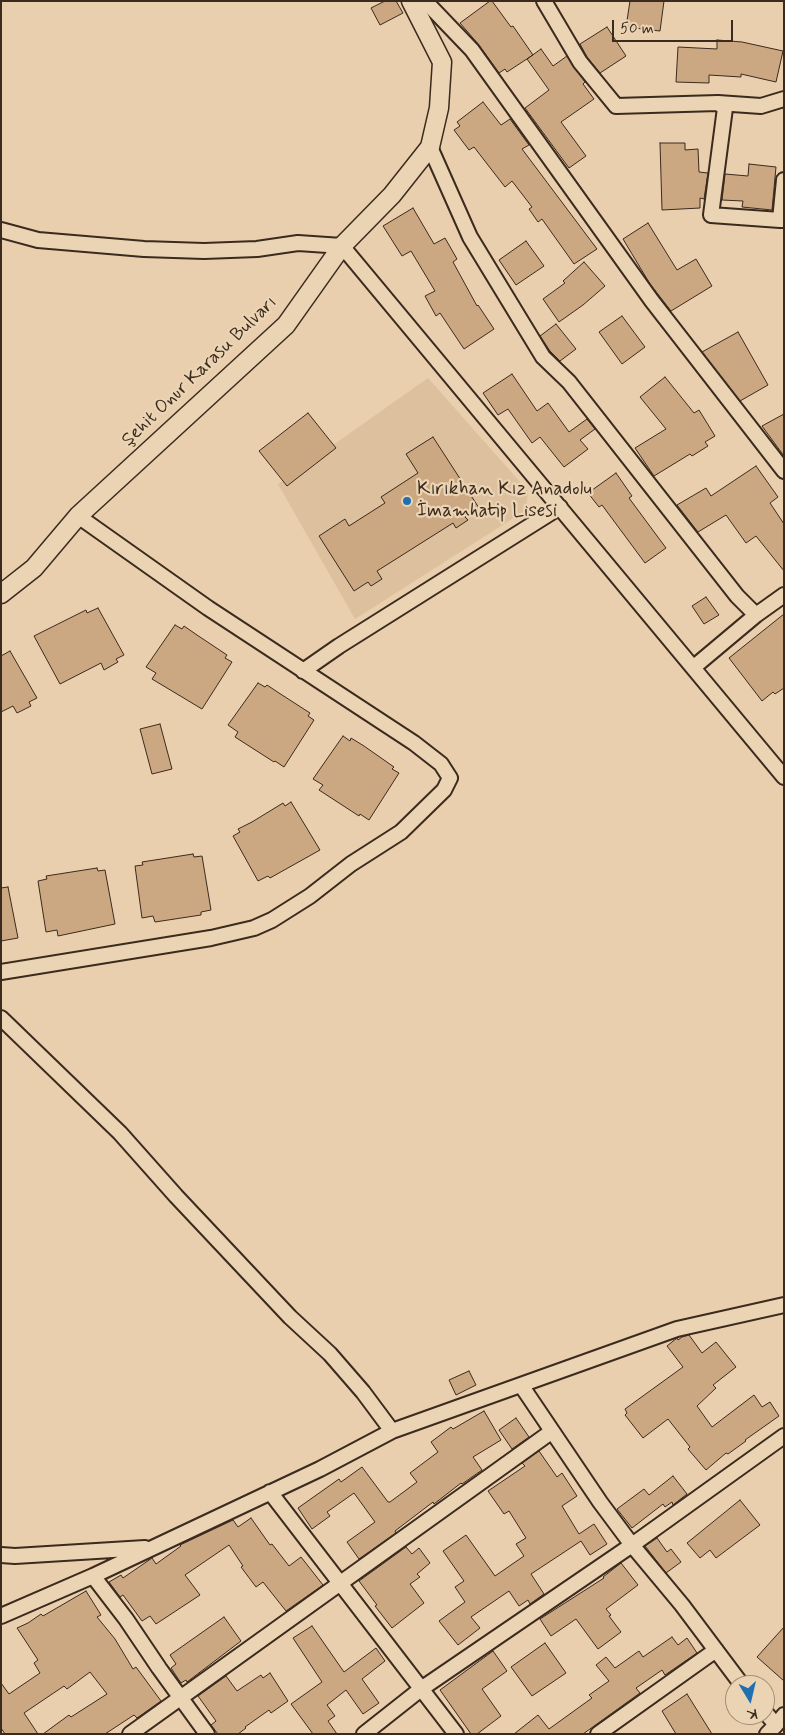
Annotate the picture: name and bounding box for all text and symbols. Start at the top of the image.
scale bar [615,10,736,42]
text: 50 m [620,19,654,39]
street label: Şehit Onur Karasu Bulvarı [118,292,282,452]
place label: Kırıkhan Kız Anadolu İmamhatip Lisesi [417,479,592,523]
marker: Kırıkhan Kız Anadolu İmamhatip Lisesi [401,495,413,507]
north arrow [725,1675,775,1725]
text: K [746,1704,758,1723]

